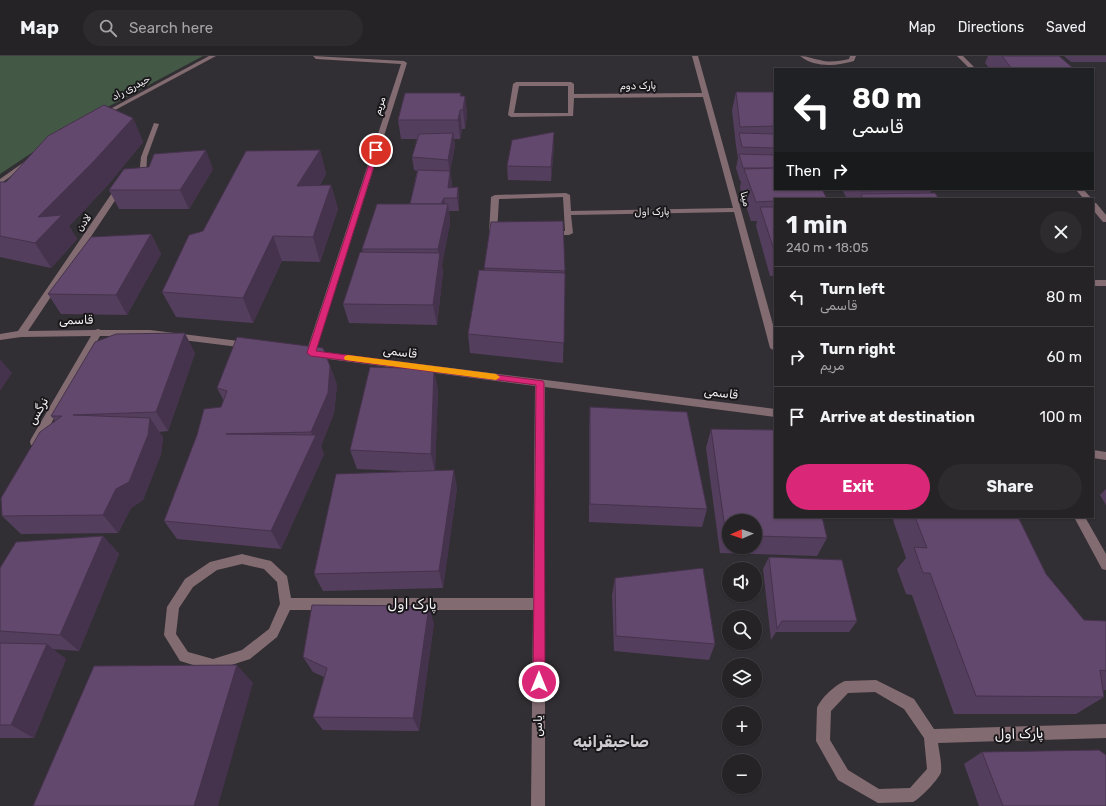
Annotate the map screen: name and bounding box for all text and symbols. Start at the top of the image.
search box [83,10,363,46]
text: Map [20,16,59,39]
icon: search [97,17,119,39]
text: Search here [129,19,213,37]
text: Map [909,19,936,36]
text: Directions [958,19,1024,36]
text: Saved [1046,19,1086,36]
street label: حیدری راد [110,73,152,103]
street label: پارک دوم [620,80,657,93]
text: 80 m [852,82,922,115]
icon: left [786,84,838,136]
street label: مریم [371,95,389,117]
text: قاسمی [852,116,903,138]
pin [359,133,393,167]
icon: arrive [365,139,387,161]
icon: right [829,160,851,182]
text: Then [786,162,821,180]
street label: مینا [737,190,753,208]
street label: پارک اول [634,206,670,219]
text: 1 min [786,211,847,239]
button: close [1040,211,1082,253]
street label: لادن [74,212,94,234]
text: 240 m · 18:05 [786,240,868,255]
text: Turn left [820,280,885,298]
icon: left [786,286,808,308]
text: 80 m [1046,288,1082,306]
text: قاسمی [820,298,857,313]
street label: قاسمی [59,313,94,328]
text: Turn right [820,340,895,358]
street label: قاسمی [382,343,418,362]
icon: right [786,346,808,368]
text: 60 m [1046,348,1082,366]
text: مریم [820,358,844,373]
street label: قاسمی [703,384,739,403]
street label: نرگس [25,395,52,427]
icon: arrive [786,406,808,428]
text: Arrive at destination [820,408,975,426]
text: 100 m [1040,408,1082,426]
button: Exit [786,464,930,510]
button: Share [938,464,1082,510]
north arrow [722,514,762,554]
map controls [722,514,762,794]
button: sound [722,562,762,602]
street label: پارک اول [388,596,436,614]
button: search [722,610,762,650]
button: layers [722,658,762,698]
position arrow [518,661,560,703]
button: + [722,706,762,746]
street label: یاس [531,715,545,737]
street label: پارک اول [994,725,1044,744]
district label: صاحبقرانیه [573,732,649,751]
button: − [722,754,762,794]

